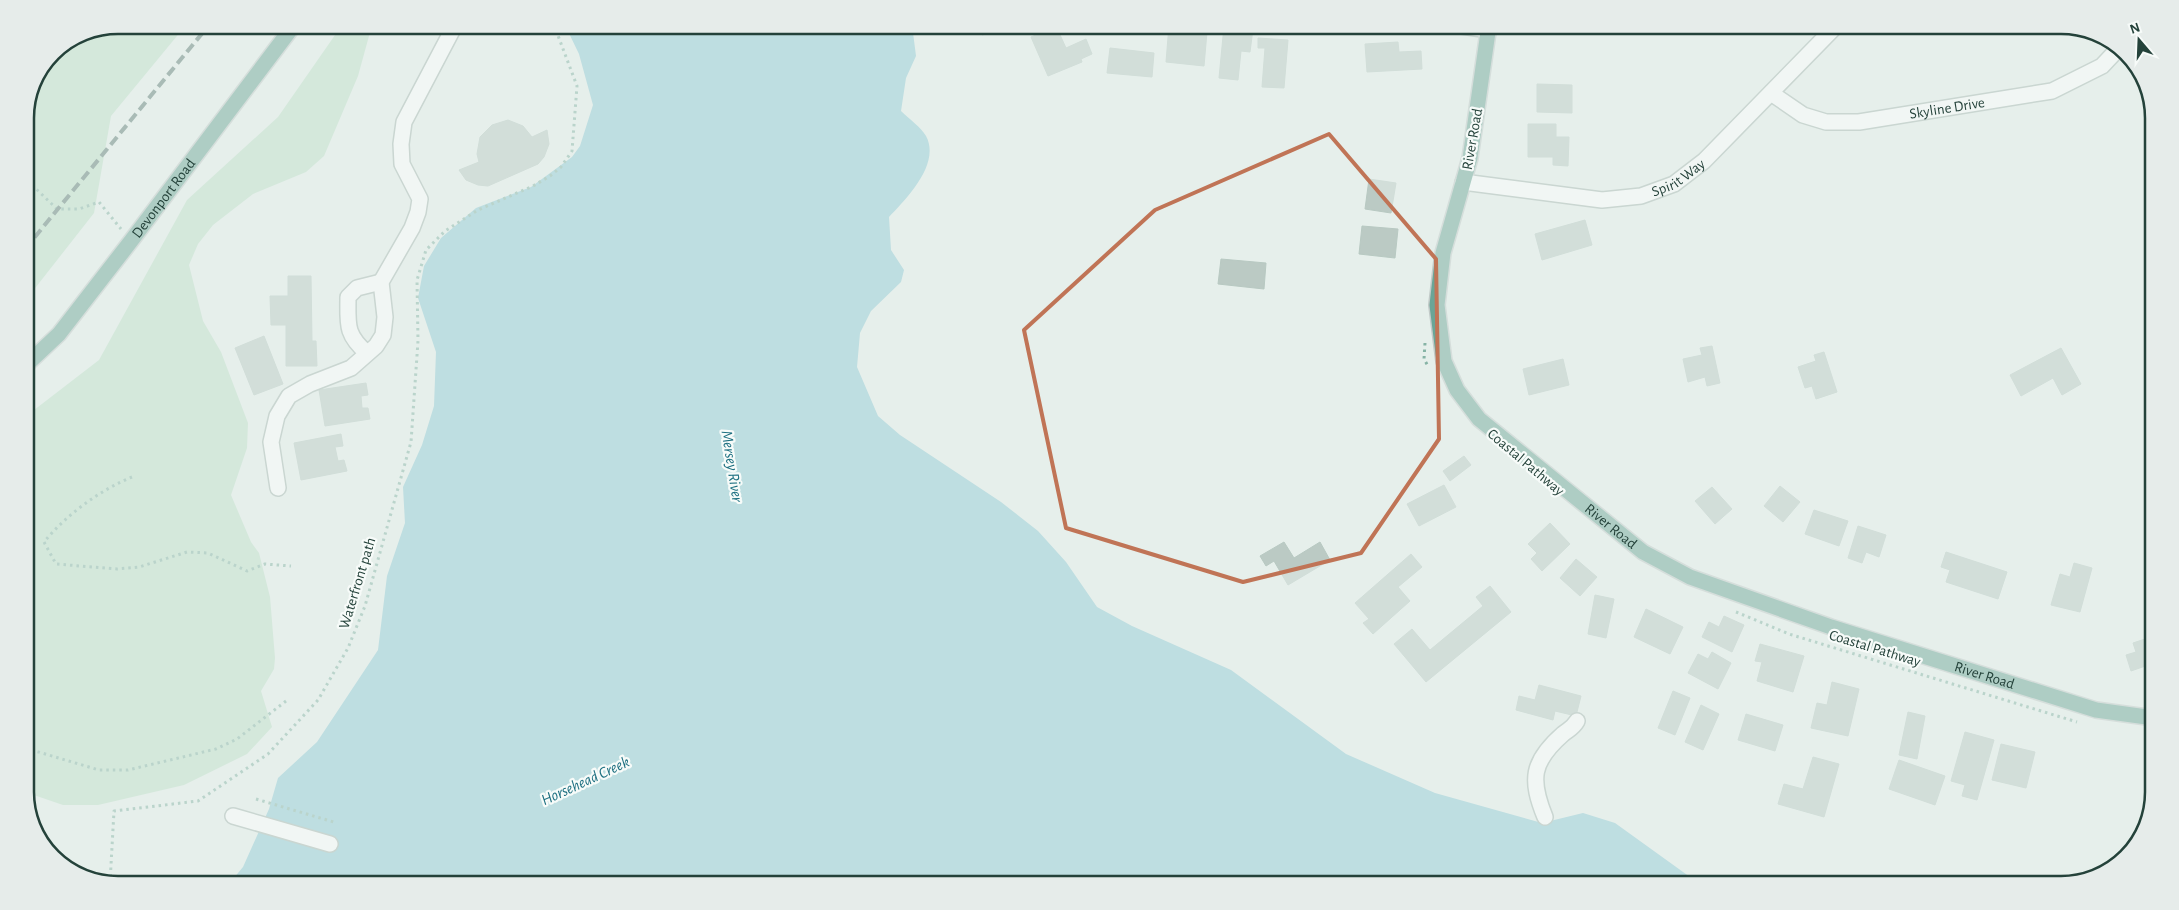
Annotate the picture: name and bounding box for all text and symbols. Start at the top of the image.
north arrow [2114,15,2164,65]
text: N [2128,20,2142,37]
street label: Skyline Drive [1908,95,1986,122]
street label: River Road [1460,107,1485,171]
street label: Devonport Road [129,156,198,241]
street label: Spirit Way [1650,156,1708,200]
street label: Coastal Pathway [1485,426,1567,499]
water label: Mersey River [718,429,746,504]
street label: River Road [1582,501,1640,552]
street label: Waterfront path [336,536,378,631]
street label: Coastal Pathway [1827,627,1923,670]
street label: River Road [1952,659,2017,692]
water label: Horsehead Creek [539,754,632,808]

